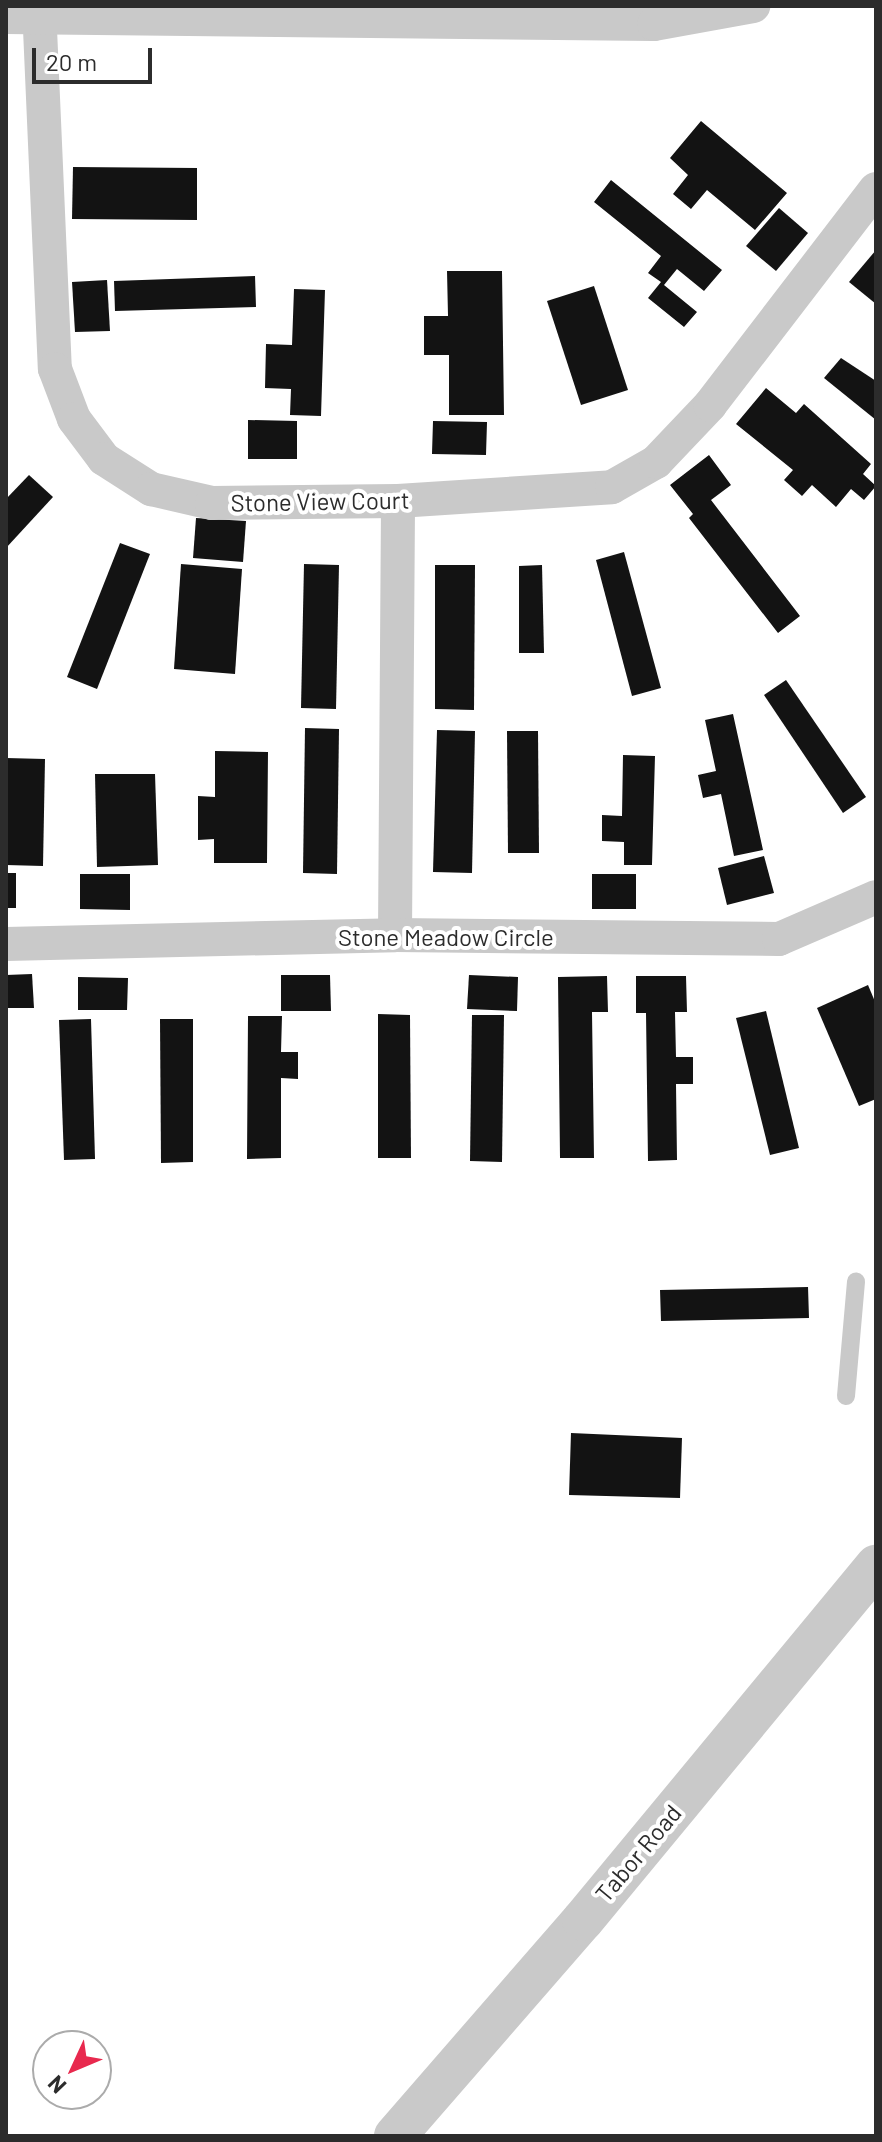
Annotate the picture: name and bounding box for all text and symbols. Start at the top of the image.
scale bar [36,32,156,82]
text: 20 m [46,47,97,76]
street label: Stone View Court [230,485,410,517]
street label: Stone Meadow Circle [338,923,554,951]
street label: Tabor Road [589,1798,687,1908]
north arrow [32,2030,112,2110]
text: N [42,2071,71,2100]

